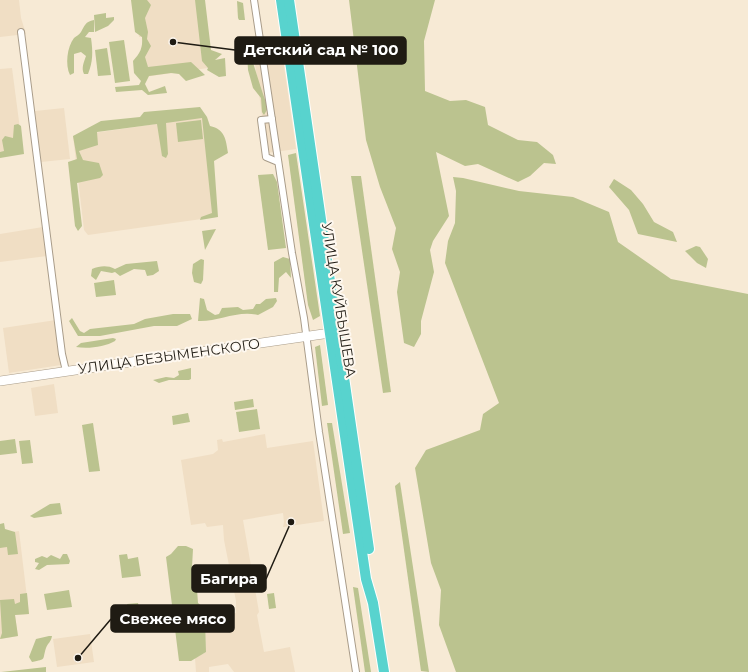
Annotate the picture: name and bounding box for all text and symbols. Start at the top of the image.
callout: Детский сад № 100 [235,37,406,64]
text: Детский сад № 100 [244,40,398,59]
street label: УЛИЦА КУЙБЫШЕВА [318,221,360,380]
street label: УЛИЦА БЕЗЫМЕНСКОГО [77,334,261,378]
callout: Багира [192,565,266,592]
text: Багира [200,569,258,588]
callout: Свежее мясо [111,605,234,632]
text: Свежее мясо [120,609,227,628]

